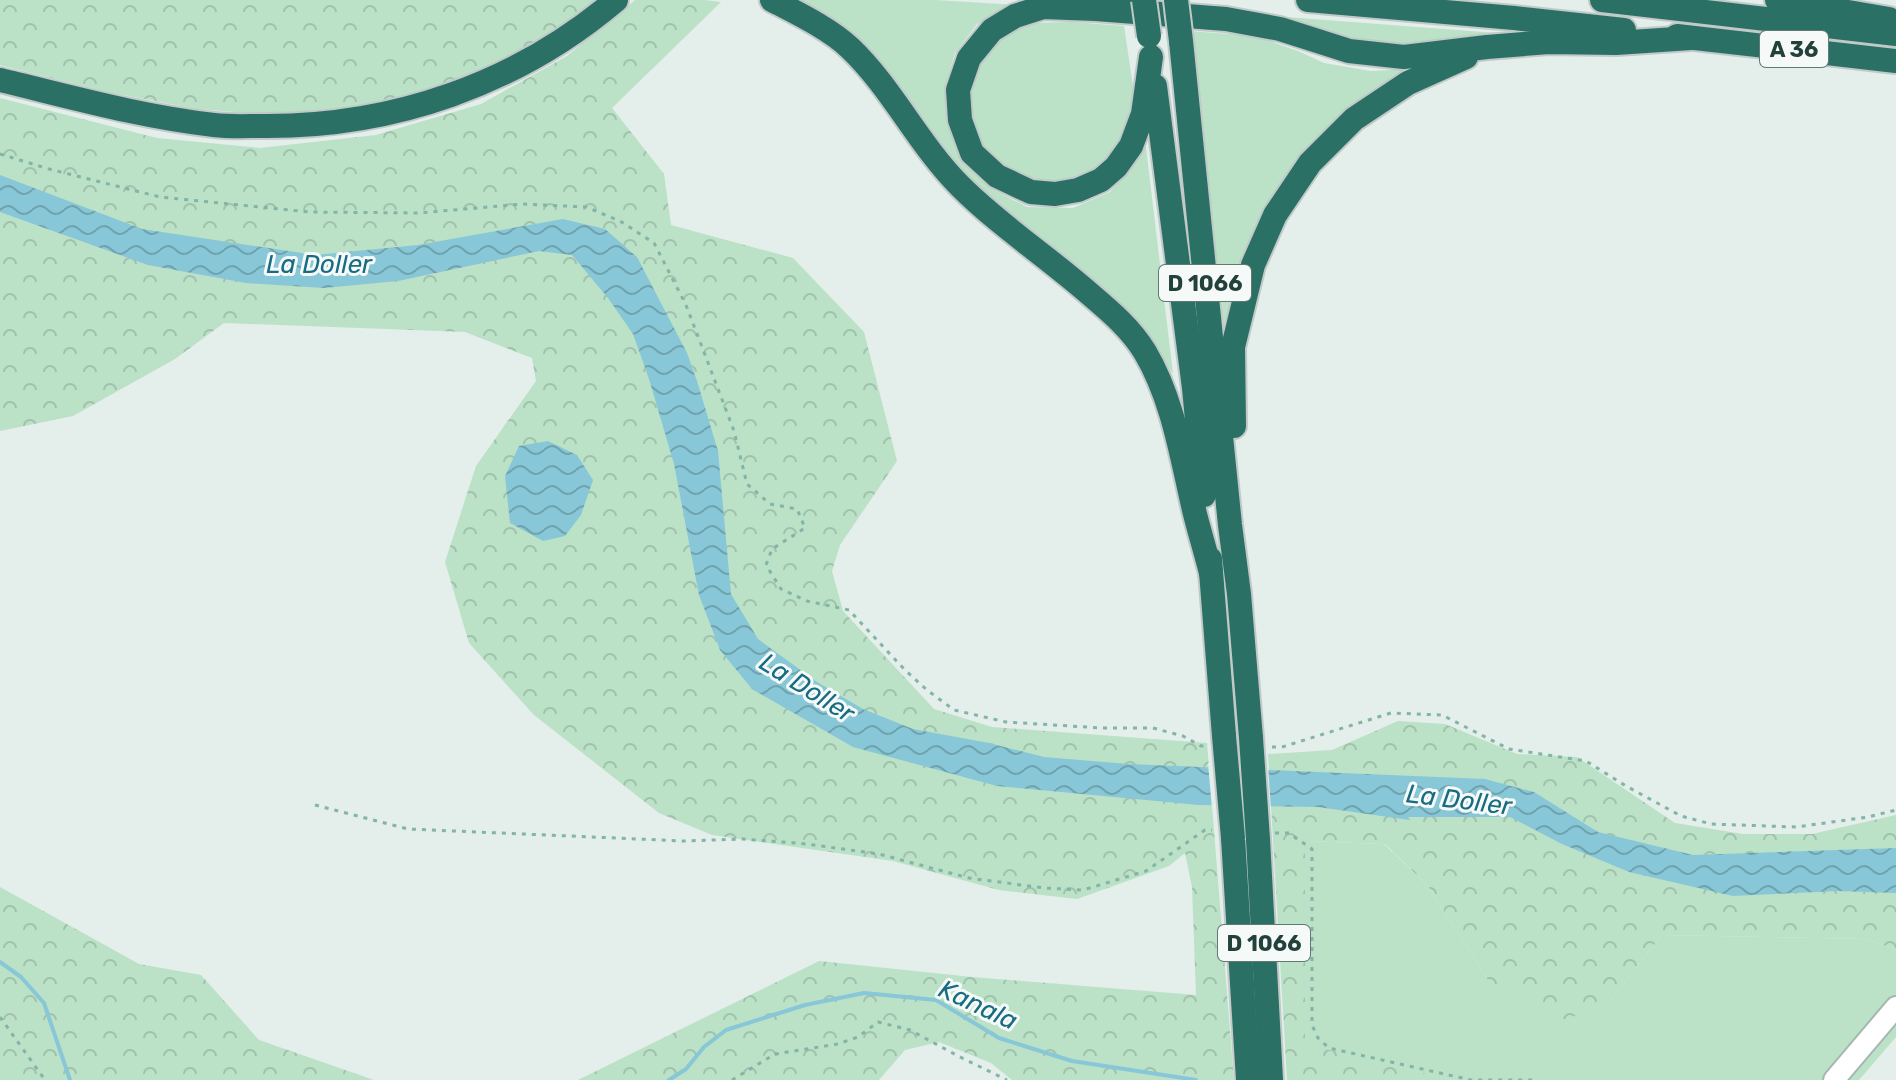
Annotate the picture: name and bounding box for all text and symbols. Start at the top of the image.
road number: A 36 [1760,31,1828,67]
water label: La Doller [266,249,373,280]
road number: D 1066 [1159,265,1251,301]
water label: La Doller [754,647,861,730]
water label: La Doller [1404,778,1515,822]
road number: D 1066 [1218,925,1310,961]
water label: Kanala [934,973,1022,1037]

